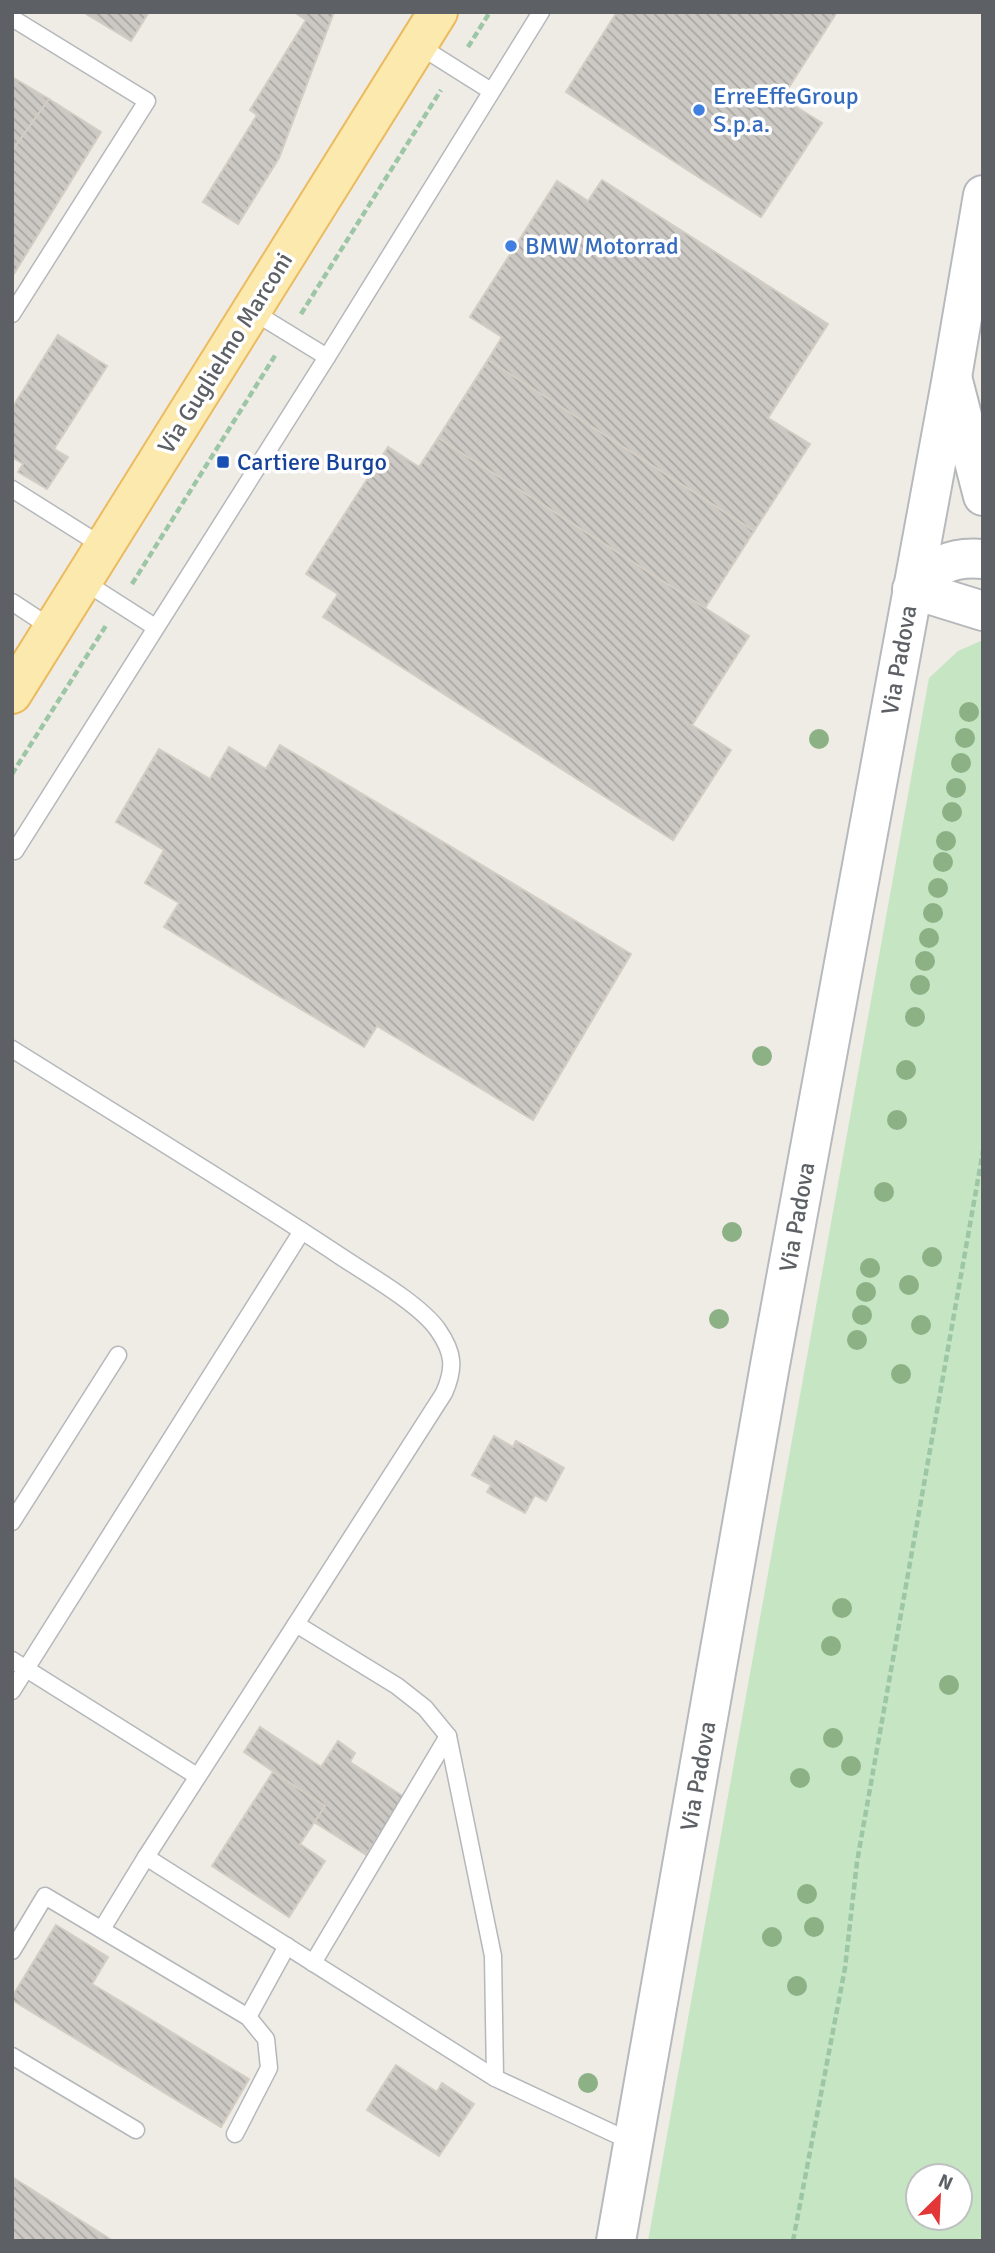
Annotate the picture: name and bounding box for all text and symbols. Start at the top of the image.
place label: ErreEffeGroup S.p.a. [713,81,859,139]
marker: ErreEffeGroup S.p.a. [691,102,707,118]
place label: BMW Motorrad [525,231,679,261]
marker: BMW Motorrad [503,238,519,254]
street label: Via Guglielmo Marconi [151,247,299,459]
place label: Cartiere Burgo [237,447,387,477]
marker: Cartiere Burgo [215,454,231,470]
street label: Via Padova [875,603,923,717]
street label: Via Padova [773,1160,821,1274]
street label: Via Padova [674,1719,722,1833]
north arrow [904,2162,974,2232]
text: N [935,2169,956,2196]

